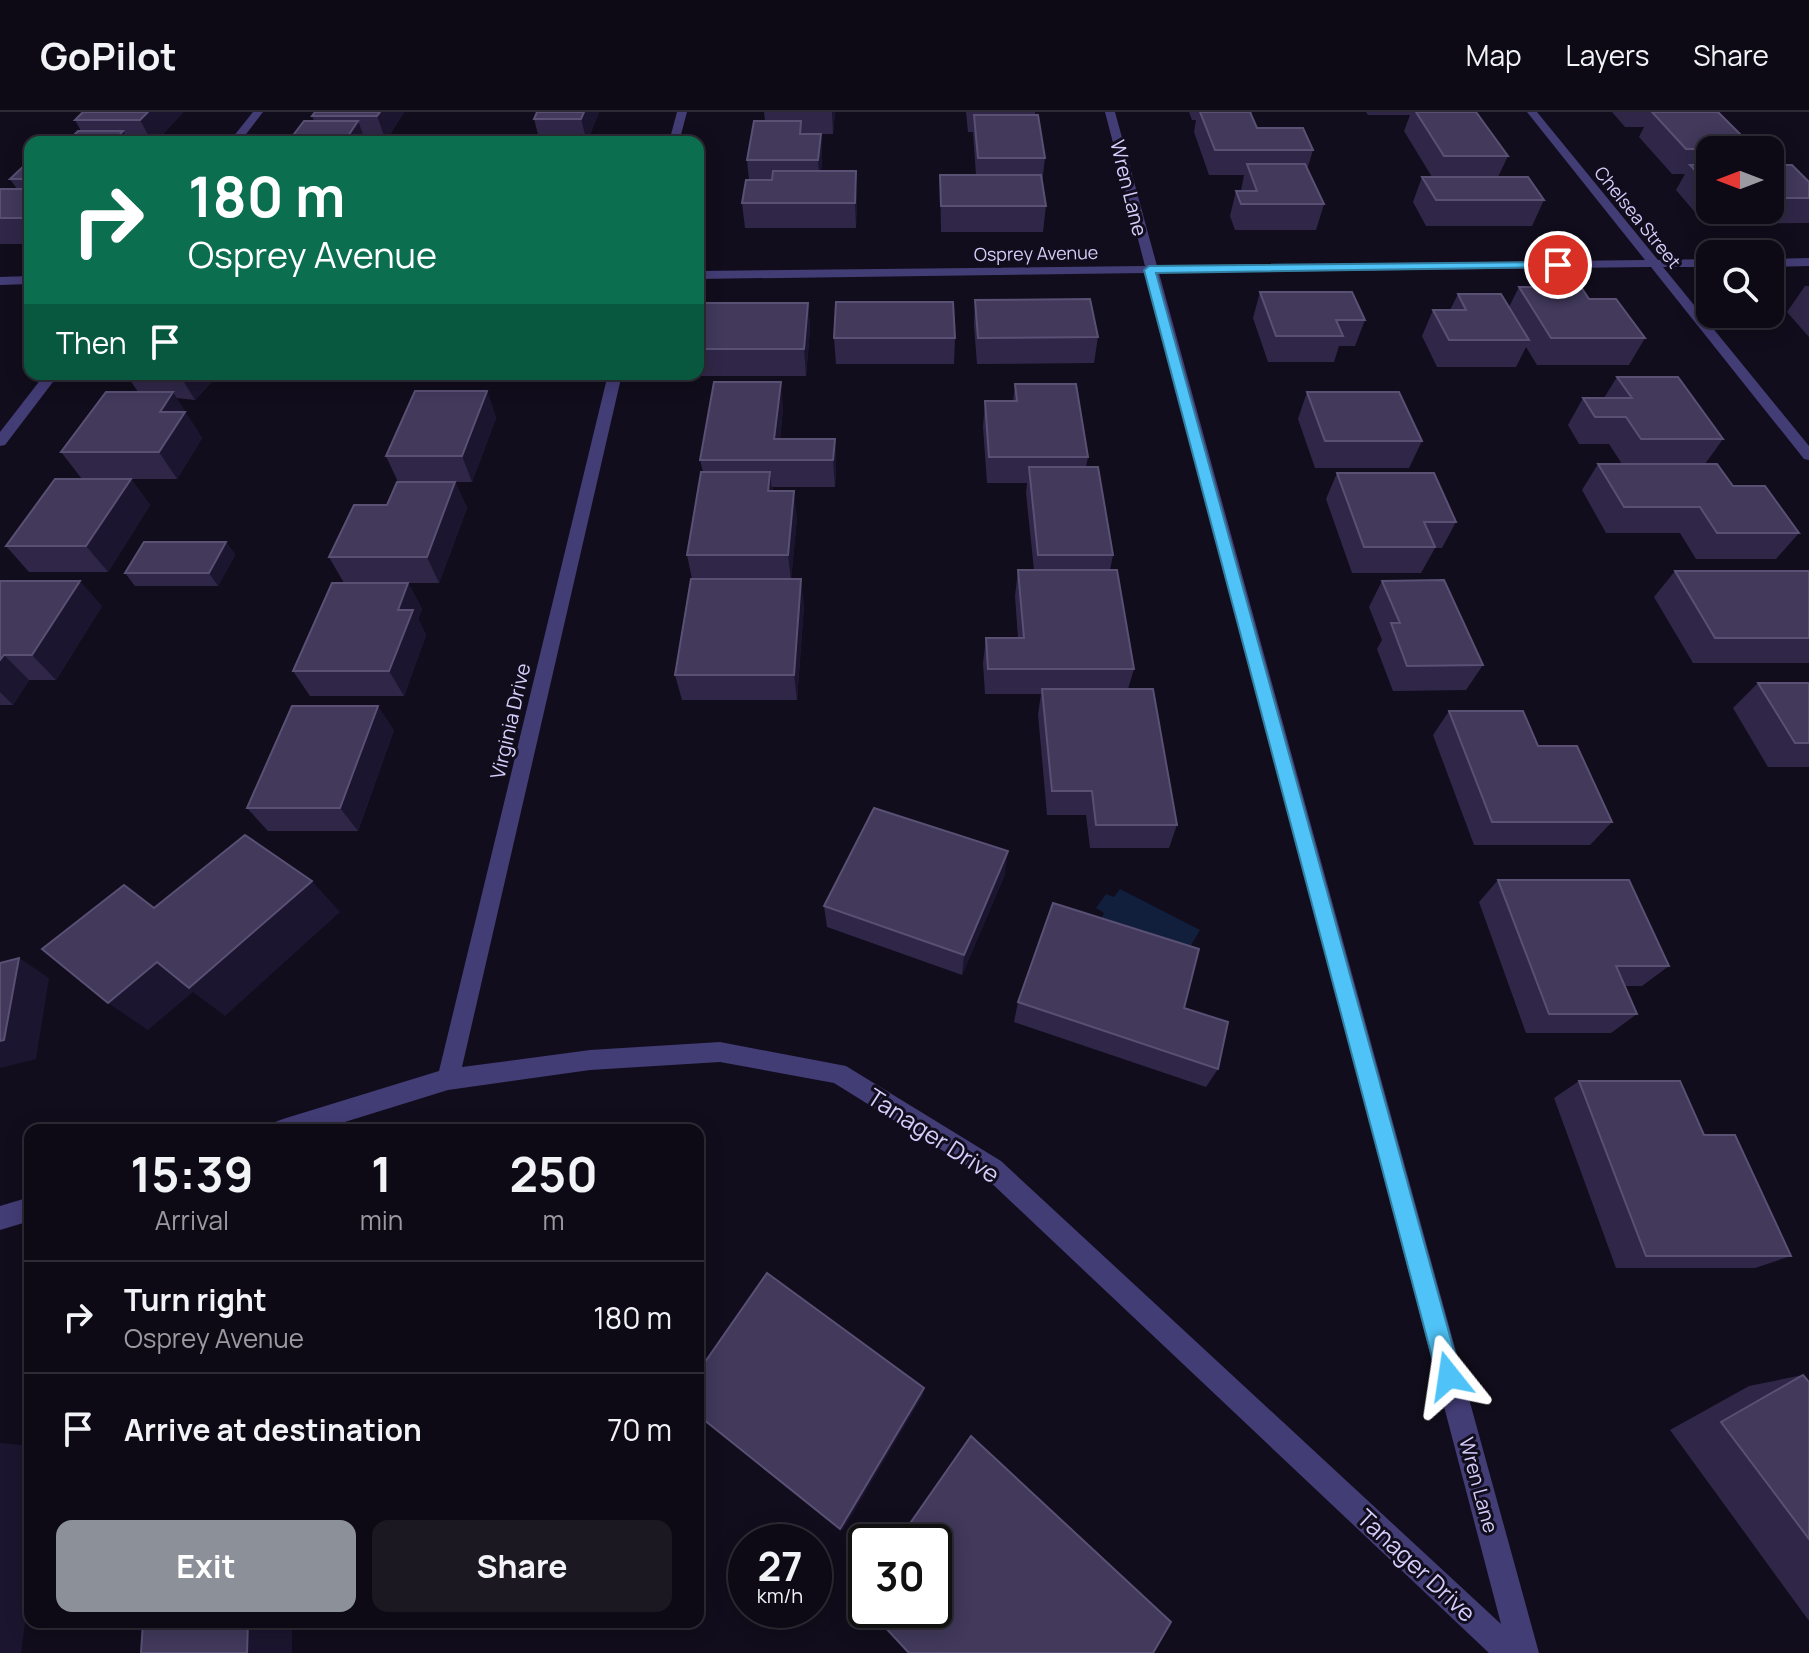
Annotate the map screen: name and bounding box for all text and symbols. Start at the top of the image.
text: GoPilot [40,29,177,81]
text: Map [1466,36,1522,74]
text: Layers [1566,36,1649,74]
text: Share [1693,36,1769,74]
north arrow [1696,136,1784,224]
map controls [1696,136,1784,328]
street label: Wren Lane [1104,137,1154,239]
text: 180 m [188,157,345,234]
street label: Chelsea Street [1589,161,1687,273]
icon: right [56,168,160,272]
text: Osprey Avenue [188,230,437,279]
pin [1524,231,1592,299]
street label: Osprey Avenue [974,240,1098,266]
button: search [1696,240,1784,328]
icon: arrive [1536,243,1580,287]
icon: arrive [143,320,187,364]
text: Then [56,322,127,363]
street label: Virginia Drive [484,660,536,782]
street label: Tanager Drive [862,1080,1006,1190]
text: 15:39 [130,1141,254,1206]
text: 1 [371,1141,392,1206]
text: 250 [509,1141,598,1206]
text: Arrival [155,1202,229,1238]
text: min [360,1202,403,1238]
text: m [543,1202,565,1238]
text: Turn right [124,1279,267,1320]
icon: right [56,1295,100,1339]
text: 180 m [593,1297,672,1338]
text: Osprey Avenue [124,1320,304,1356]
position arrow [1407,1334,1491,1418]
icon: arrive [56,1407,100,1451]
text: Arrive at destination [124,1409,422,1450]
text: 70 m [607,1409,672,1450]
street label: Wren Lane [1453,1434,1505,1536]
street label: Tanager Drive [1350,1501,1484,1629]
button: Exit [56,1520,356,1612]
button: Share [372,1520,672,1612]
speed limit sign: 30 [848,1524,952,1628]
text: 27 [757,1538,803,1593]
text: km/h [757,1582,803,1609]

